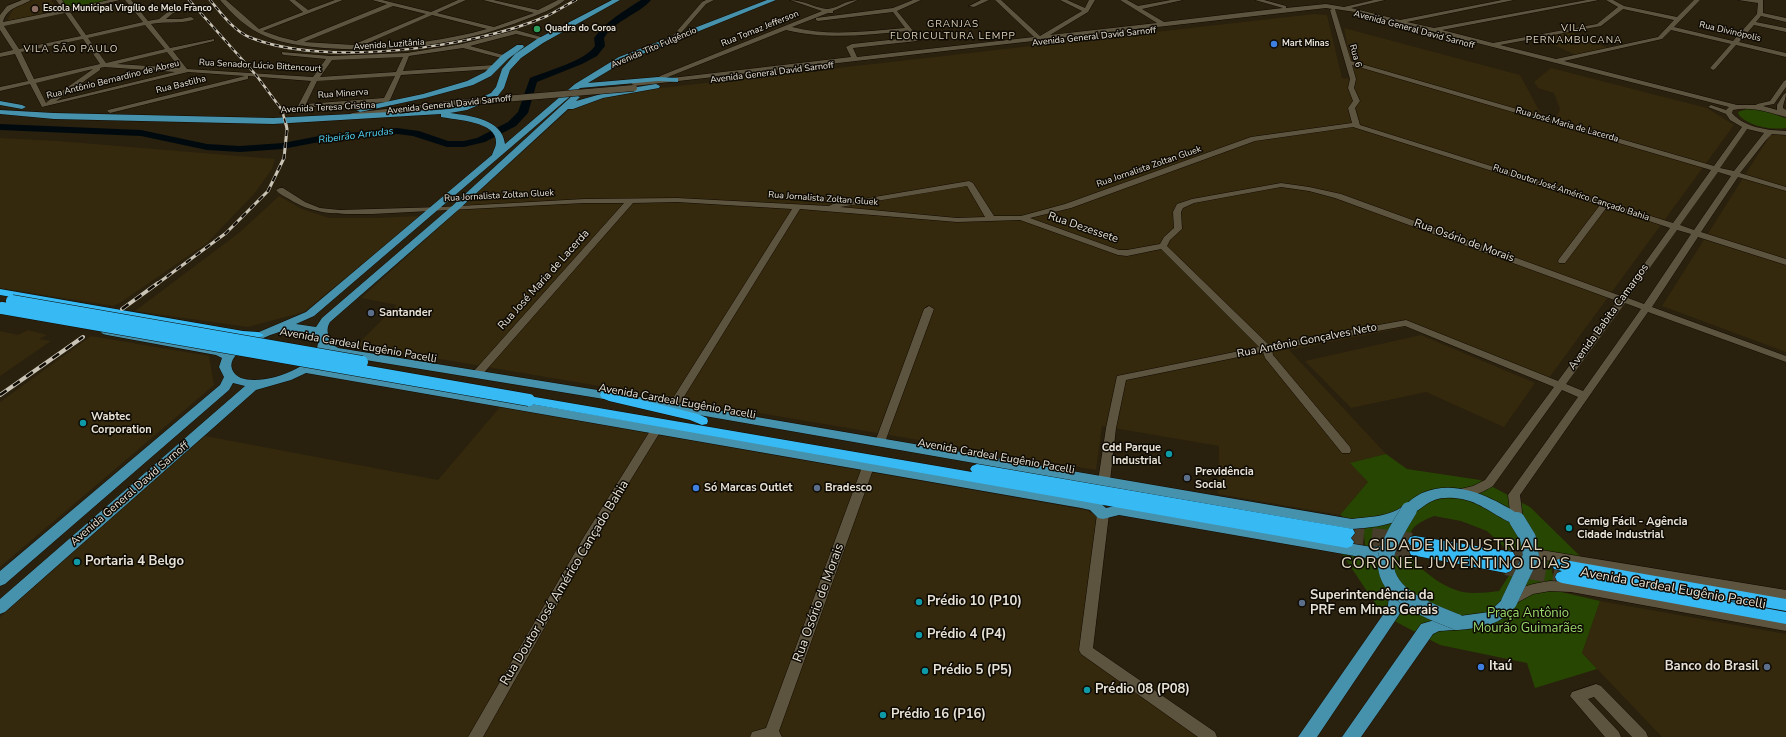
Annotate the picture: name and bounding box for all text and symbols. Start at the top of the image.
marker: Escola Municipal Virgílio de Melo Franco [30,4,40,14]
place label: Escola Municipal Virgílio de Melo Franco [43,4,212,14]
street label: Rua Tomaz Jefferson [720,9,800,49]
street label: Avenida General David Sarnoff [1352,9,1476,51]
district label: GRANJAS FLORICULTURA LEMPP [890,19,1016,42]
street label: Rua Divinópolis [1698,20,1762,44]
district label: VILA PERNAMBUCANA [1526,23,1622,46]
marker: Quadra do Coroa [532,24,542,34]
place label: Quadra do Coroa [545,24,616,34]
street label: Avenida Tito Fulgêncio [610,25,698,71]
street label: Avenida General David Sarnoff [1032,25,1156,49]
street label: Avenida Luzitânia [353,37,425,53]
marker: Mart Minas [1269,39,1279,49]
place label: Mart Minas [1282,39,1329,49]
street label: Rua 6 [1347,43,1363,69]
district label: VILA SÃO PAULO [24,44,118,56]
street label: Rua Senador Lúcio Bittencourt [199,57,321,75]
street label: Rua Antônio Bernardino de Abreu [45,58,181,102]
street label: Avenida General David Sarnoff [710,60,834,86]
street label: Rua Bastilha [155,74,207,96]
street label: Rua Minerva [317,87,369,101]
street label: Avenida General David Sarnoff [387,93,511,117]
street label: Avenida Teresa Cristina [280,100,376,116]
street label: Rua José Maria de Lacerda [1514,105,1620,145]
water label: Ribeirão Arrudas [318,125,394,147]
street label: Rua Jornalista Zoltan Gluek [1095,144,1203,190]
street label: Rua Doutor José Américo Cançado Bahia [1491,163,1651,223]
street label: Rua Jornalista Zoltan Gluek [444,188,554,204]
street label: Rua Jornalista Zoltan Gluek [768,190,878,208]
street label: Rua Dezessete [1046,210,1120,246]
street label: Rua Osório de Morais [1412,217,1516,265]
street label: Rua José Maria de Lacerda [496,227,592,333]
street label: Avenida Babita Camargos [1566,261,1652,373]
place label: Santander [379,306,432,320]
marker: Santander [366,308,376,318]
street label: Rua Antônio Gonçalves Neto [1236,321,1378,361]
street label: Avenida Cardeal Eugênio Pacelli [278,326,438,366]
street label: Avenida Cardeal Eugênio Pacelli [597,382,757,422]
place label: Wabtec Corporation [91,410,152,436]
marker: Wabtec Corporation [78,418,88,428]
street label: Avenida Cardeal Eugênio Pacelli [916,437,1076,477]
street label: Avenida General David Sarnoff [68,439,192,549]
place label: Cdd Parque Industrial [1102,441,1161,467]
marker: Cdd Parque Industrial [1164,449,1174,459]
place label: Previdência Social [1195,465,1254,491]
marker: Previdência Social [1182,473,1192,483]
street label: Rua Doutor José Américo Cançado Bahia [497,478,633,688]
place label: Só Marcas Outlet [704,481,792,495]
place label: Bradesco [825,481,872,495]
marker: Só Marcas Outlet [691,483,701,493]
marker: Bradesco [812,483,822,493]
place label: Cemig Fácil - Agência Cidade Industrial [1577,515,1687,541]
marker: Cemig Fácil - Agência Cidade Industrial [1564,523,1574,533]
district label: CIDADE INDUSTRIAL CORONEL JUVENTINO DIAS [1341,536,1571,574]
street label: Rua Osório de Morais [790,542,848,664]
place label: Portaria 4 Belgo [85,554,184,570]
marker: Portaria 4 Belgo [72,557,82,567]
street label: Avenida Cardeal Eugênio Pacelli [1579,565,1767,613]
place label: Superintendência da PRF em Minas Gerais [1310,588,1438,619]
place label: Prédio 10 (P10) [927,594,1022,610]
marker: Prédio 10 (P10) [914,597,924,607]
marker: Superintendência da PRF em Minas Gerais [1297,598,1307,608]
park label: Praça Antônio Mourão Guimarães [1473,606,1583,637]
place label: Prédio 4 (P4) [927,627,1006,643]
marker: Prédio 4 (P4) [914,630,924,640]
place label: Itaú [1489,659,1512,675]
place label: Banco do Brasil [1665,659,1759,675]
marker: Itaú [1476,662,1486,672]
marker: Banco do Brasil [1762,662,1772,672]
place label: Prédio 5 (P5) [933,663,1012,679]
marker: Prédio 5 (P5) [920,666,930,676]
place label: Prédio 08 (P08) [1095,682,1190,698]
marker: Prédio 08 (P08) [1082,685,1092,695]
place label: Prédio 16 (P16) [891,707,986,723]
marker: Prédio 16 (P16) [878,710,888,720]

